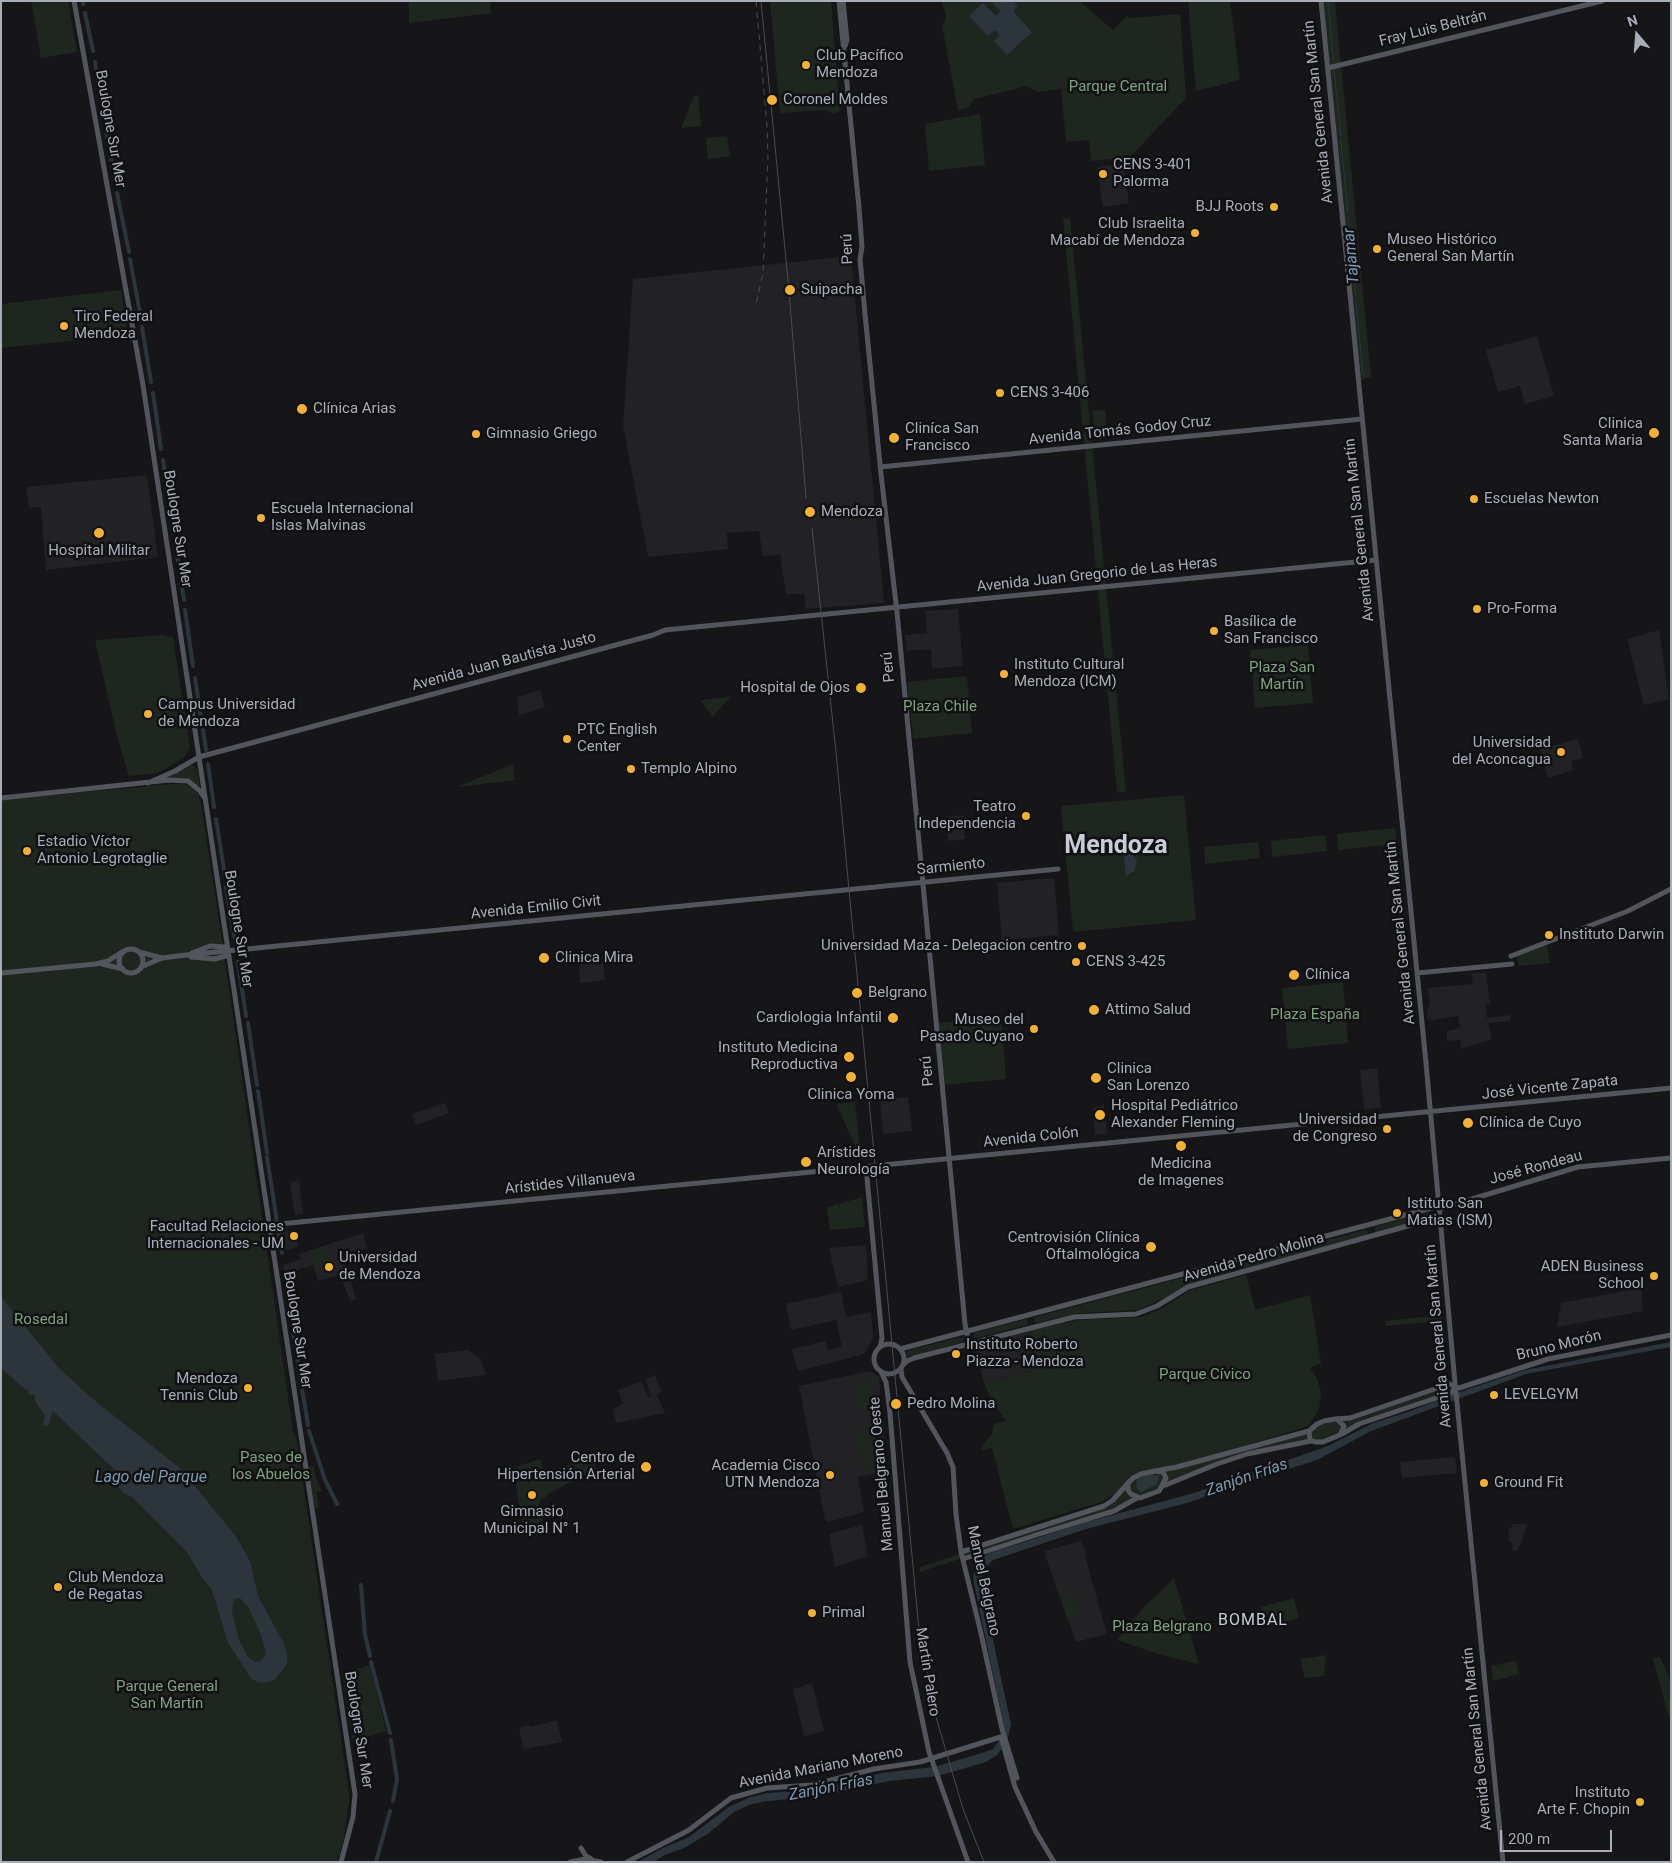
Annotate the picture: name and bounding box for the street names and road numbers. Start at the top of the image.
street label: Fray Luis Beltrán [1377,7,1489,51]
street label: Avenida General San Martín [1300,19,1338,205]
street label: Boulogne Sur Mer [91,69,129,189]
street label: Perú [838,233,858,265]
street label: Avenida Tomás Godoy Cruz [1028,412,1212,450]
street label: Avenida General San Martín [1341,437,1379,623]
street label: Boulogne Sur Mer [159,469,195,589]
street label: Avenida Juan Gregorio de Las Heras [976,553,1218,597]
street label: Avenida Juan Bautista Justo [410,629,598,695]
street label: Perú [879,651,899,683]
street label: Avenida General San Martín [1382,840,1420,1026]
street label: Sarmiento [916,854,986,880]
street label: Boulogne Sur Mer [220,869,256,989]
street label: Avenida Emilio Civit [470,892,602,924]
street label: Perú [918,1055,938,1087]
street label: José Vicente Zapata [1481,1072,1619,1104]
street label: Avenida Colón [983,1124,1079,1152]
street label: José Rondeau [1488,1147,1584,1189]
street label: Arístides Villanueva [504,1167,636,1199]
street label: Avenida Pedro Molina [1182,1229,1326,1287]
street label: Avenida General San Martín [1422,1243,1456,1429]
street label: Boulogne Sur Mer [279,1270,315,1390]
street label: Bruno Morón [1515,1327,1603,1365]
street label: Manuel Belgrano Oeste [866,1396,898,1552]
street label: Manuel Belgrano [963,1524,1003,1638]
street label: Martín Palero [911,1626,943,1718]
street label: Avenida General San Martín [1459,1646,1497,1832]
street label: Boulogne Sur Mer [340,1670,376,1790]
street label: Avenida Mariano Moreno [737,1743,905,1793]

